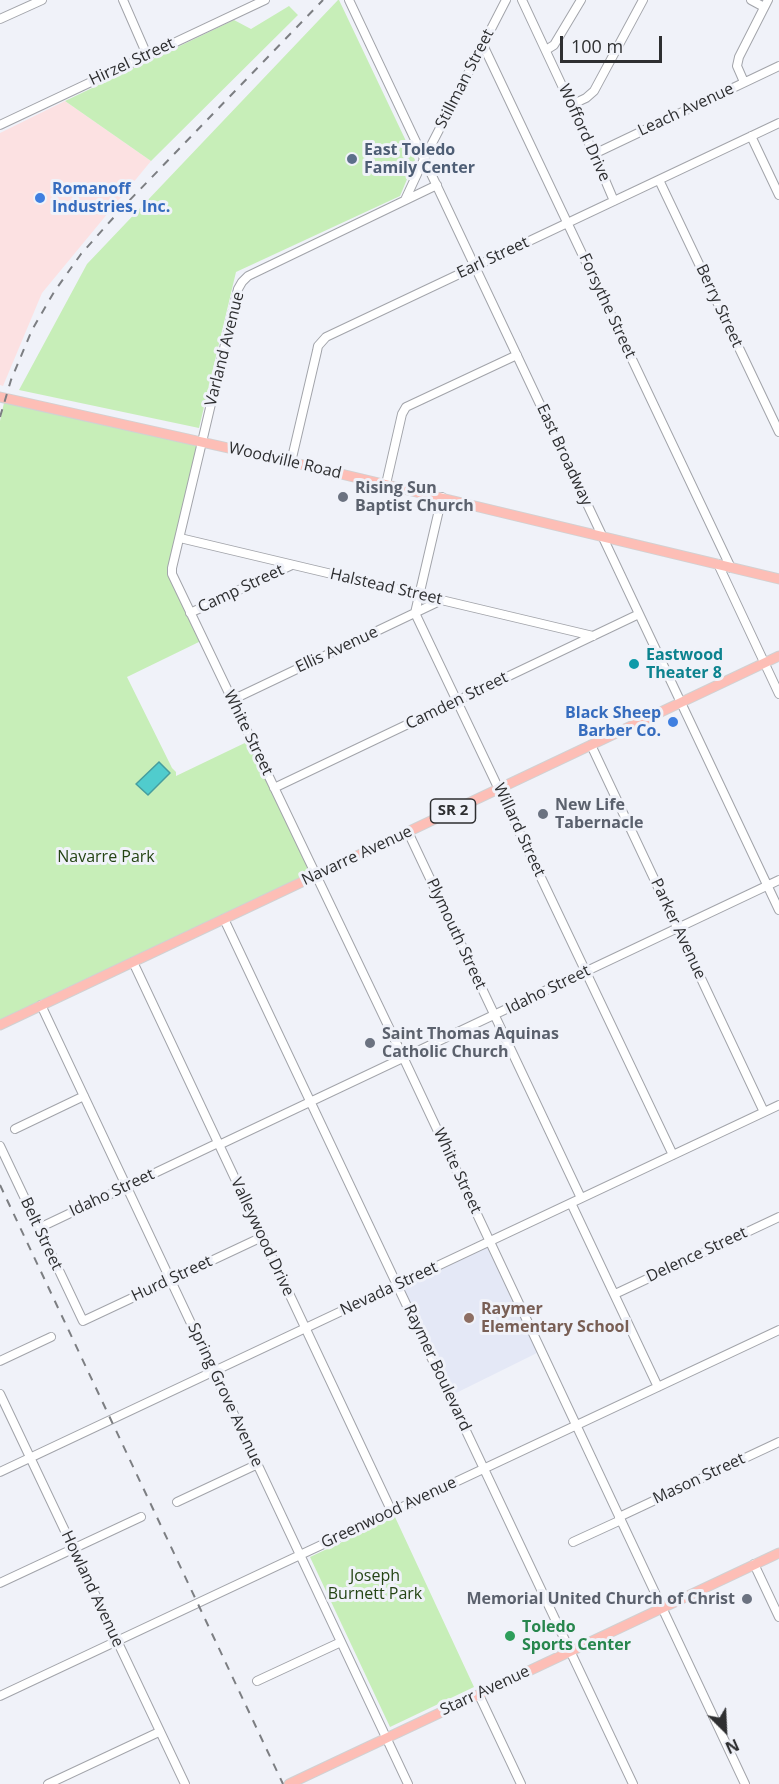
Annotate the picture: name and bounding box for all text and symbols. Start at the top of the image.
scale bar [563,24,665,62]
street label: Stillman Street [432,26,498,132]
street label: Hirzel Street [86,34,178,90]
text: 100 m [571,34,623,58]
street label: Leach Avenue [635,79,737,141]
street label: Wofford Drive [554,81,614,185]
place label: East Toledo Family Center [364,140,475,178]
marker: East Toledo Family Center [345,152,359,166]
place label: Romanoff Industries, Inc. [52,179,170,217]
marker: Romanoff Industries, Inc. [33,191,47,205]
street label: Earl Street [454,233,532,283]
street label: Forsythe Street [574,251,640,361]
street label: Berry Street [691,261,747,351]
street label: Varland Avenue [201,290,249,408]
street label: East Broadway [532,401,596,509]
street label: Woodville Road [227,439,343,483]
place label: Rising Sun Baptist Church [355,478,474,516]
marker: Rising Sun Baptist Church [336,490,350,504]
street label: Camp Street [195,561,287,617]
street label: Halstead Street [328,565,444,609]
street label: Ellis Avenue [293,623,381,677]
place label: Eastwood Theater 8 [646,645,723,683]
marker: Eastwood Theater 8 [627,657,641,671]
street label: Camden Street [403,668,511,734]
street label: White Street [219,687,277,779]
place label: Black Sheep Barber Co. [565,703,661,741]
marker: Black Sheep Barber Co. [666,715,680,729]
street label: Willard Street [489,780,549,880]
place label: New Life Tabernacle [555,795,644,833]
road number: SR 2 [430,799,476,823]
marker: New Life Tabernacle [536,807,550,821]
street label: Navarre Avenue [299,822,415,890]
park label: Navarre Park [57,847,155,867]
street label: Plymouth Street [422,875,490,993]
street label: Parker Avenue [646,876,710,982]
street label: Idaho Street [503,961,593,1019]
place label: Saint Thomas Aquinas Catholic Church [382,1024,559,1062]
marker: Saint Thomas Aquinas Catholic Church [363,1036,377,1050]
street label: White Street [429,1125,485,1217]
street label: Idaho Street [67,1165,157,1221]
street label: Valleywood Drive [226,1175,298,1299]
street label: Belt Street [16,1195,66,1273]
street label: Delence Street [644,1223,750,1287]
street label: Hurd Street [129,1252,215,1306]
street label: Nevada Street [337,1258,441,1320]
place label: Raymer Elementary School [481,1299,629,1337]
street label: Raymer Boulevard [399,1302,475,1434]
marker: Raymer Elementary School [462,1311,476,1325]
street label: Spring Grove Avenue [183,1320,267,1470]
street label: Mason Street [650,1449,748,1509]
street label: Greenwood Avenue [318,1473,460,1553]
street label: Howland Avenue [57,1528,127,1650]
park label: Joseph Burnett Park [328,1566,422,1604]
place label: Memorial United Church of Christ [466,1589,735,1609]
marker: Memorial United Church of Christ [740,1592,754,1606]
place label: Toledo Sports Center [522,1617,631,1655]
marker: Toledo Sports Center [503,1629,517,1643]
street label: Starr Avenue [437,1662,533,1720]
north arrow [695,1700,755,1760]
text: N [722,1734,743,1759]

